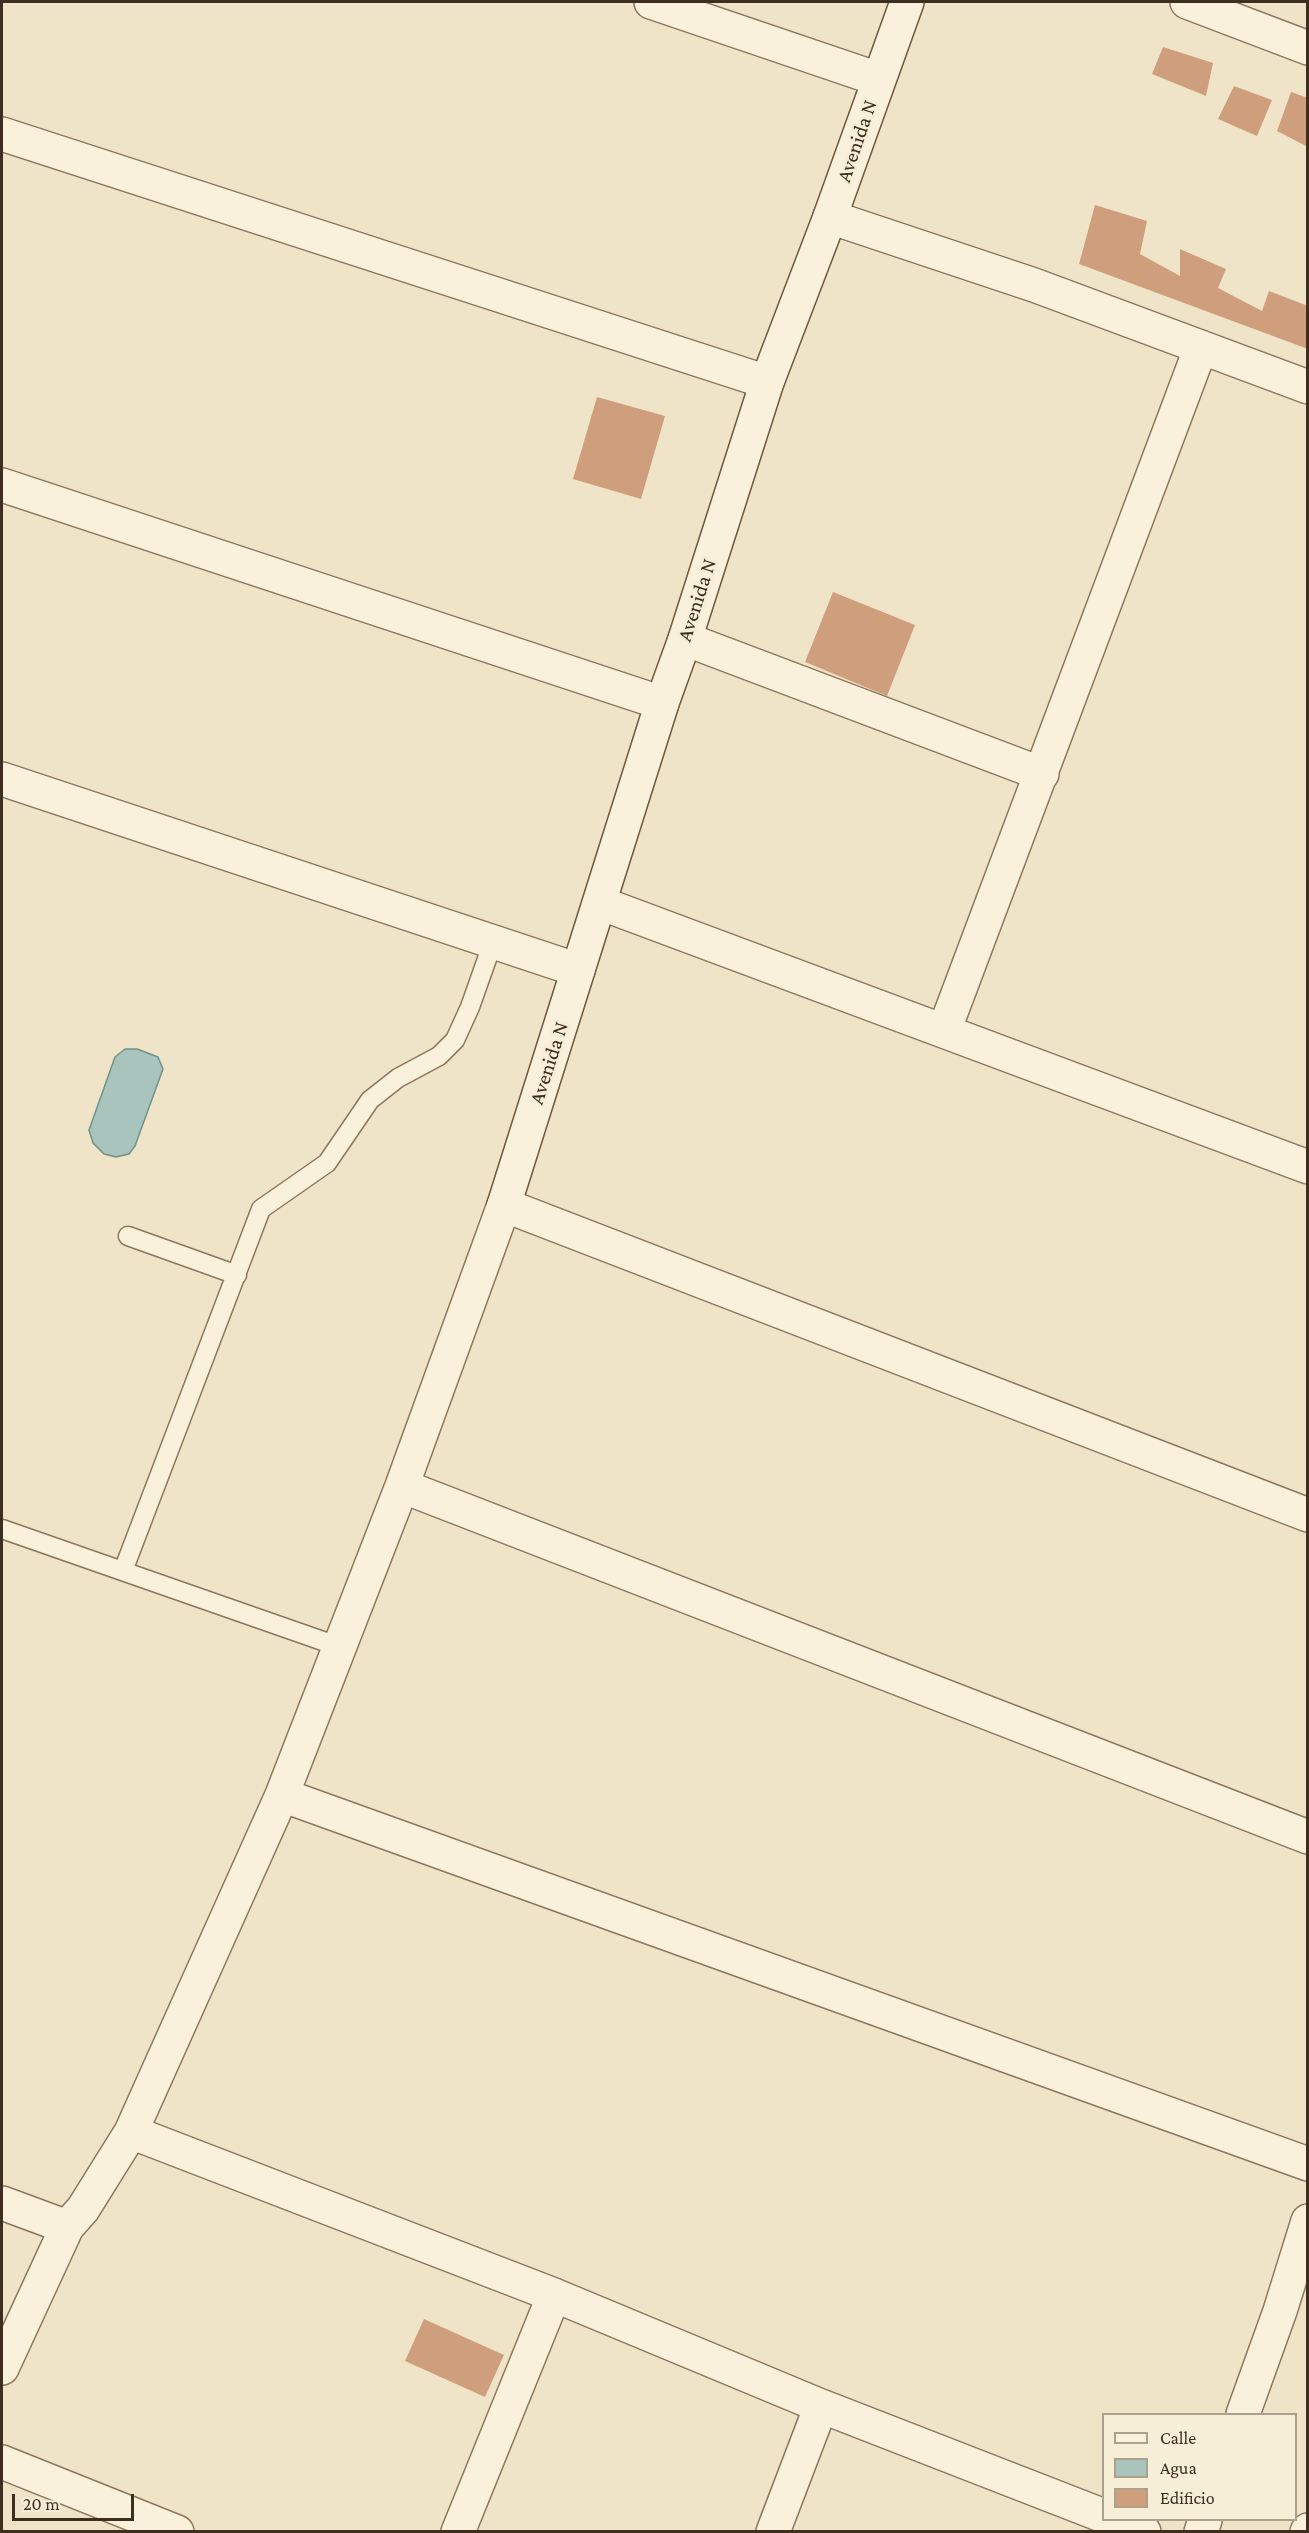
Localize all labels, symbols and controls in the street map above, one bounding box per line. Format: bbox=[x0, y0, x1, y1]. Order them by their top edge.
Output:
street label: Avenida N bbox=[831, 96, 883, 186]
street label: Avenida N bbox=[672, 555, 722, 645]
street label: Avenida N bbox=[524, 1018, 574, 1108]
legend bbox=[1102, 2413, 1297, 2521]
text: Calle bbox=[1160, 2428, 1196, 2448]
text: Agua bbox=[1160, 2458, 1197, 2478]
scale bar bbox=[15, 2482, 136, 2520]
text: Edificio bbox=[1160, 2488, 1215, 2508]
text: 20 m bbox=[23, 2494, 60, 2514]

